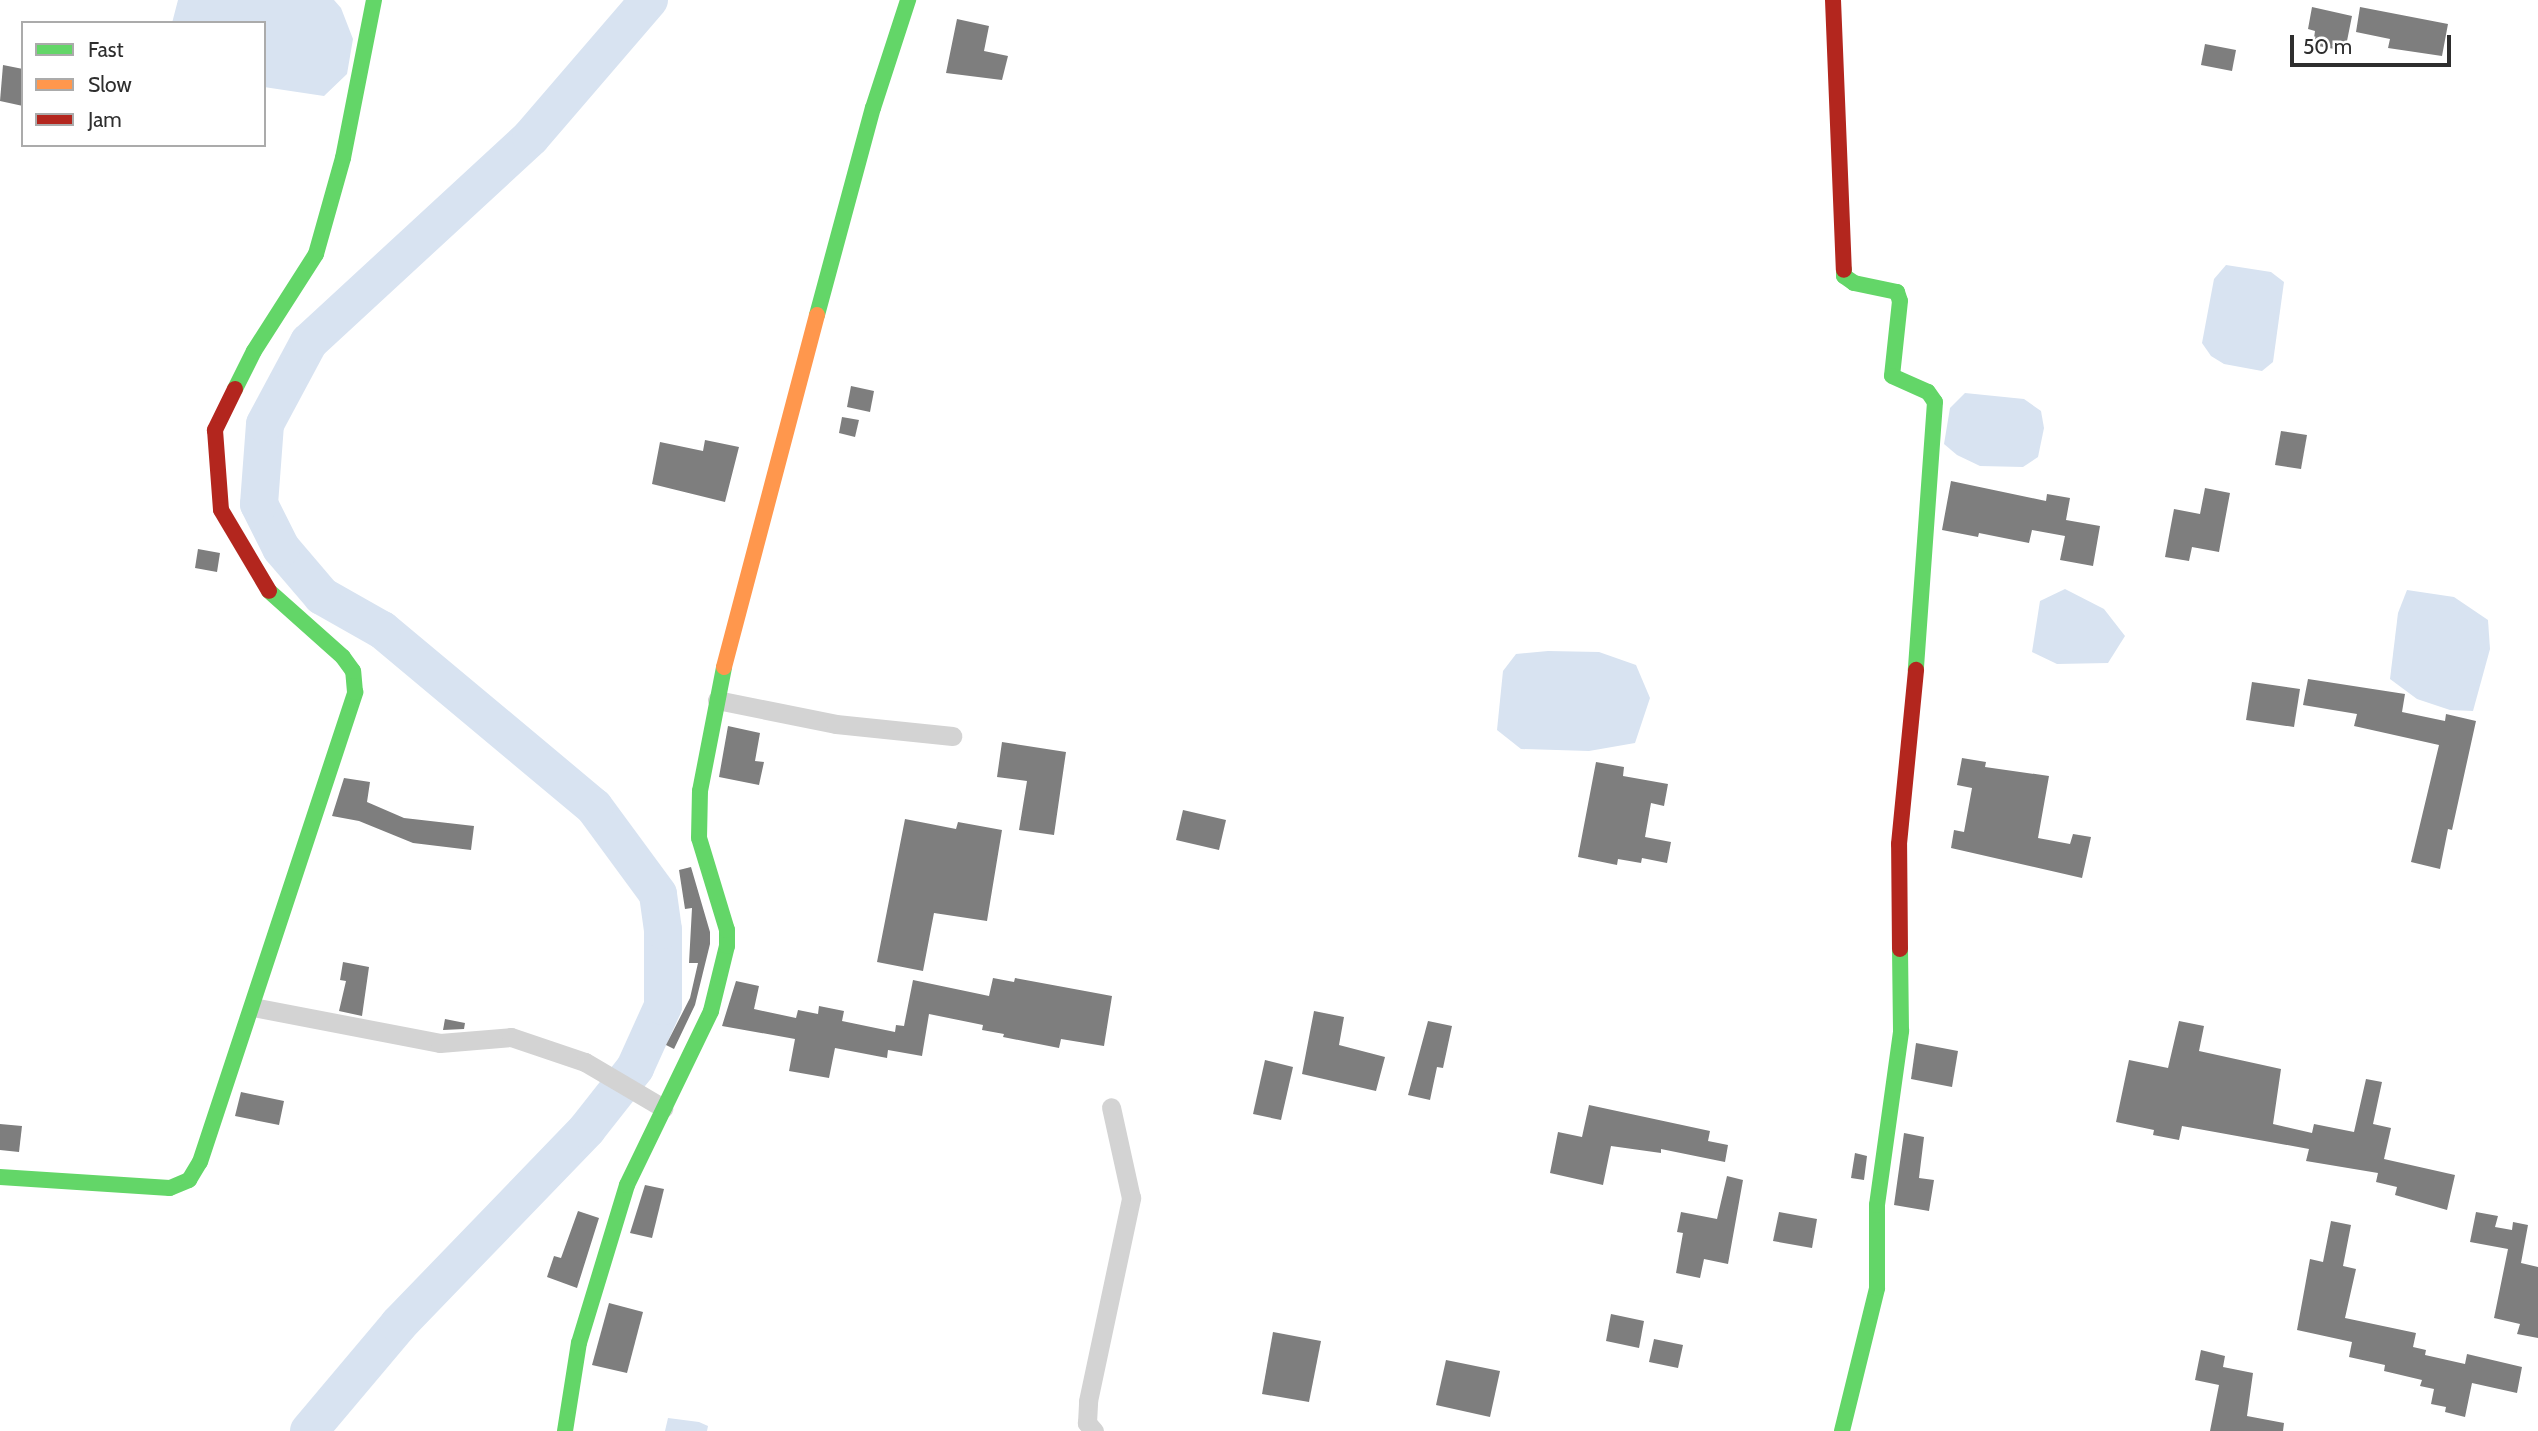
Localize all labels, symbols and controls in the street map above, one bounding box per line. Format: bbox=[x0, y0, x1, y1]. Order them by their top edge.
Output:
legend bbox=[21, 21, 266, 147]
scale bar bbox=[2293, 21, 2454, 65]
text: 50 m bbox=[2303, 34, 2352, 59]
text: Fast bbox=[88, 37, 124, 62]
text: Slow bbox=[88, 72, 132, 97]
text: Jam bbox=[88, 107, 122, 132]

